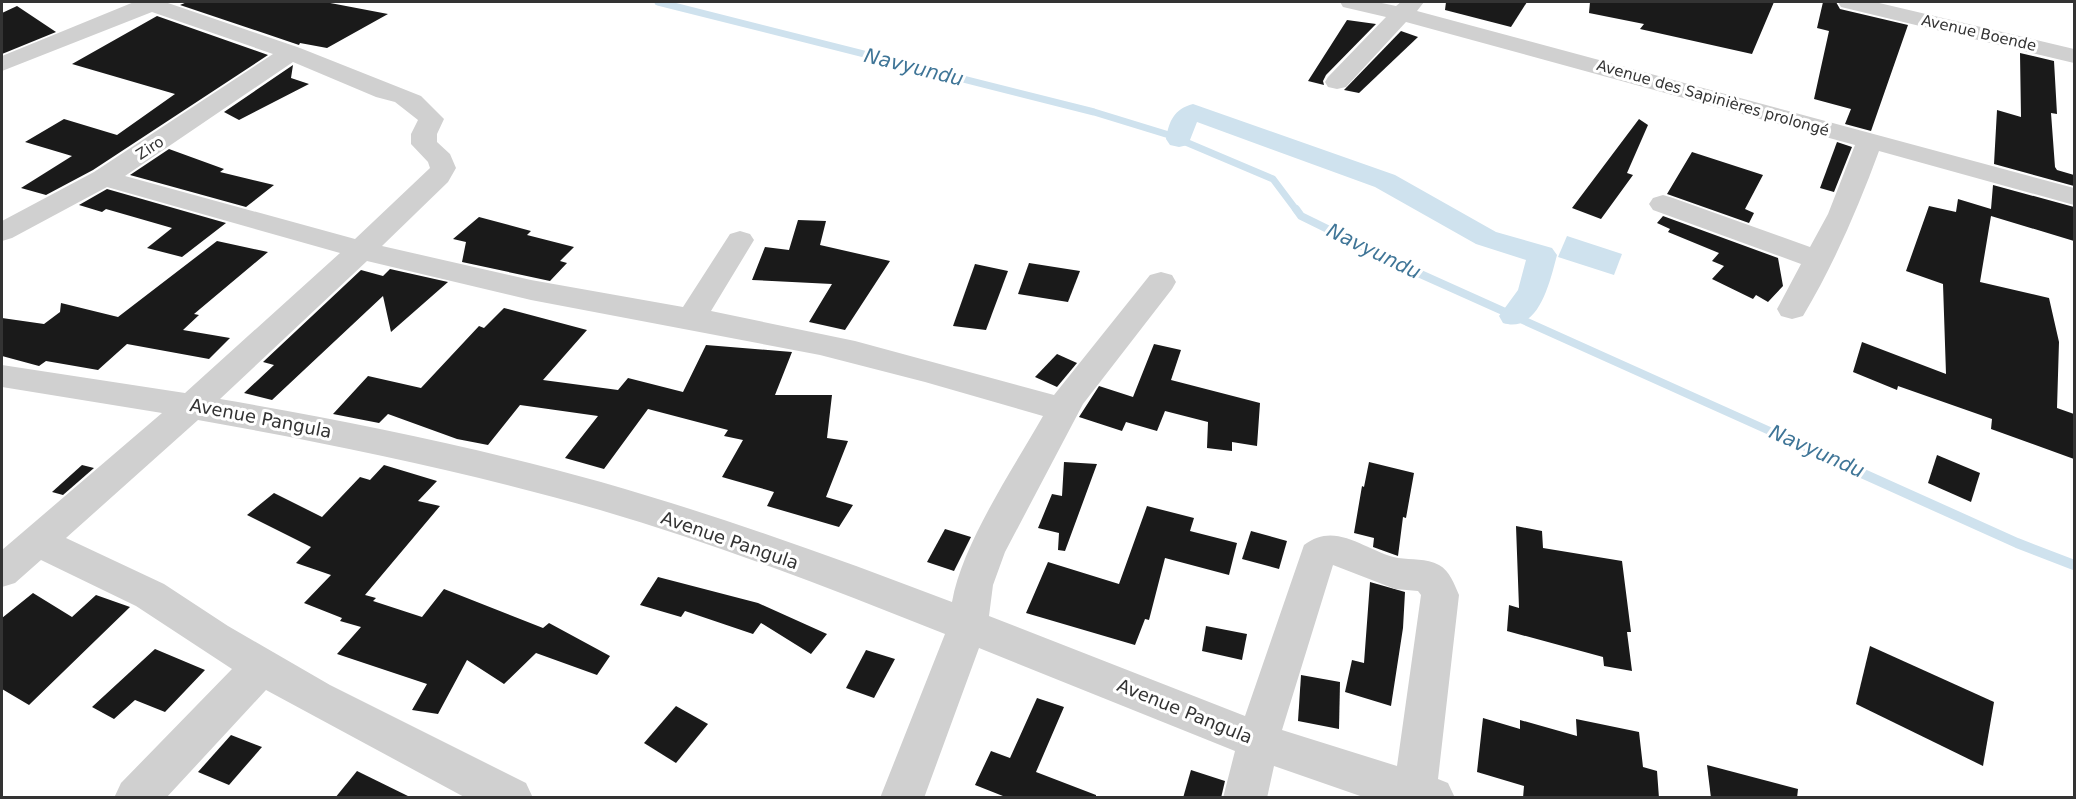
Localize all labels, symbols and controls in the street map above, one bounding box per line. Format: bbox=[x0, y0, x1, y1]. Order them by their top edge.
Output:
street label: Avenue Boende bbox=[1920, 11, 2038, 55]
water label: Navyundu bbox=[862, 43, 966, 91]
street label: Avenue des Sapinières prolongé bbox=[1595, 56, 1831, 140]
street label: Ziro bbox=[133, 132, 167, 164]
water label: Navyundu bbox=[1323, 218, 1425, 284]
street label: Avenue Pangula bbox=[188, 394, 334, 442]
water label: Navyundu bbox=[1766, 419, 1868, 483]
street label: Avenue Pangula bbox=[659, 507, 801, 573]
street label: Avenue Pangula bbox=[1114, 674, 1256, 748]

